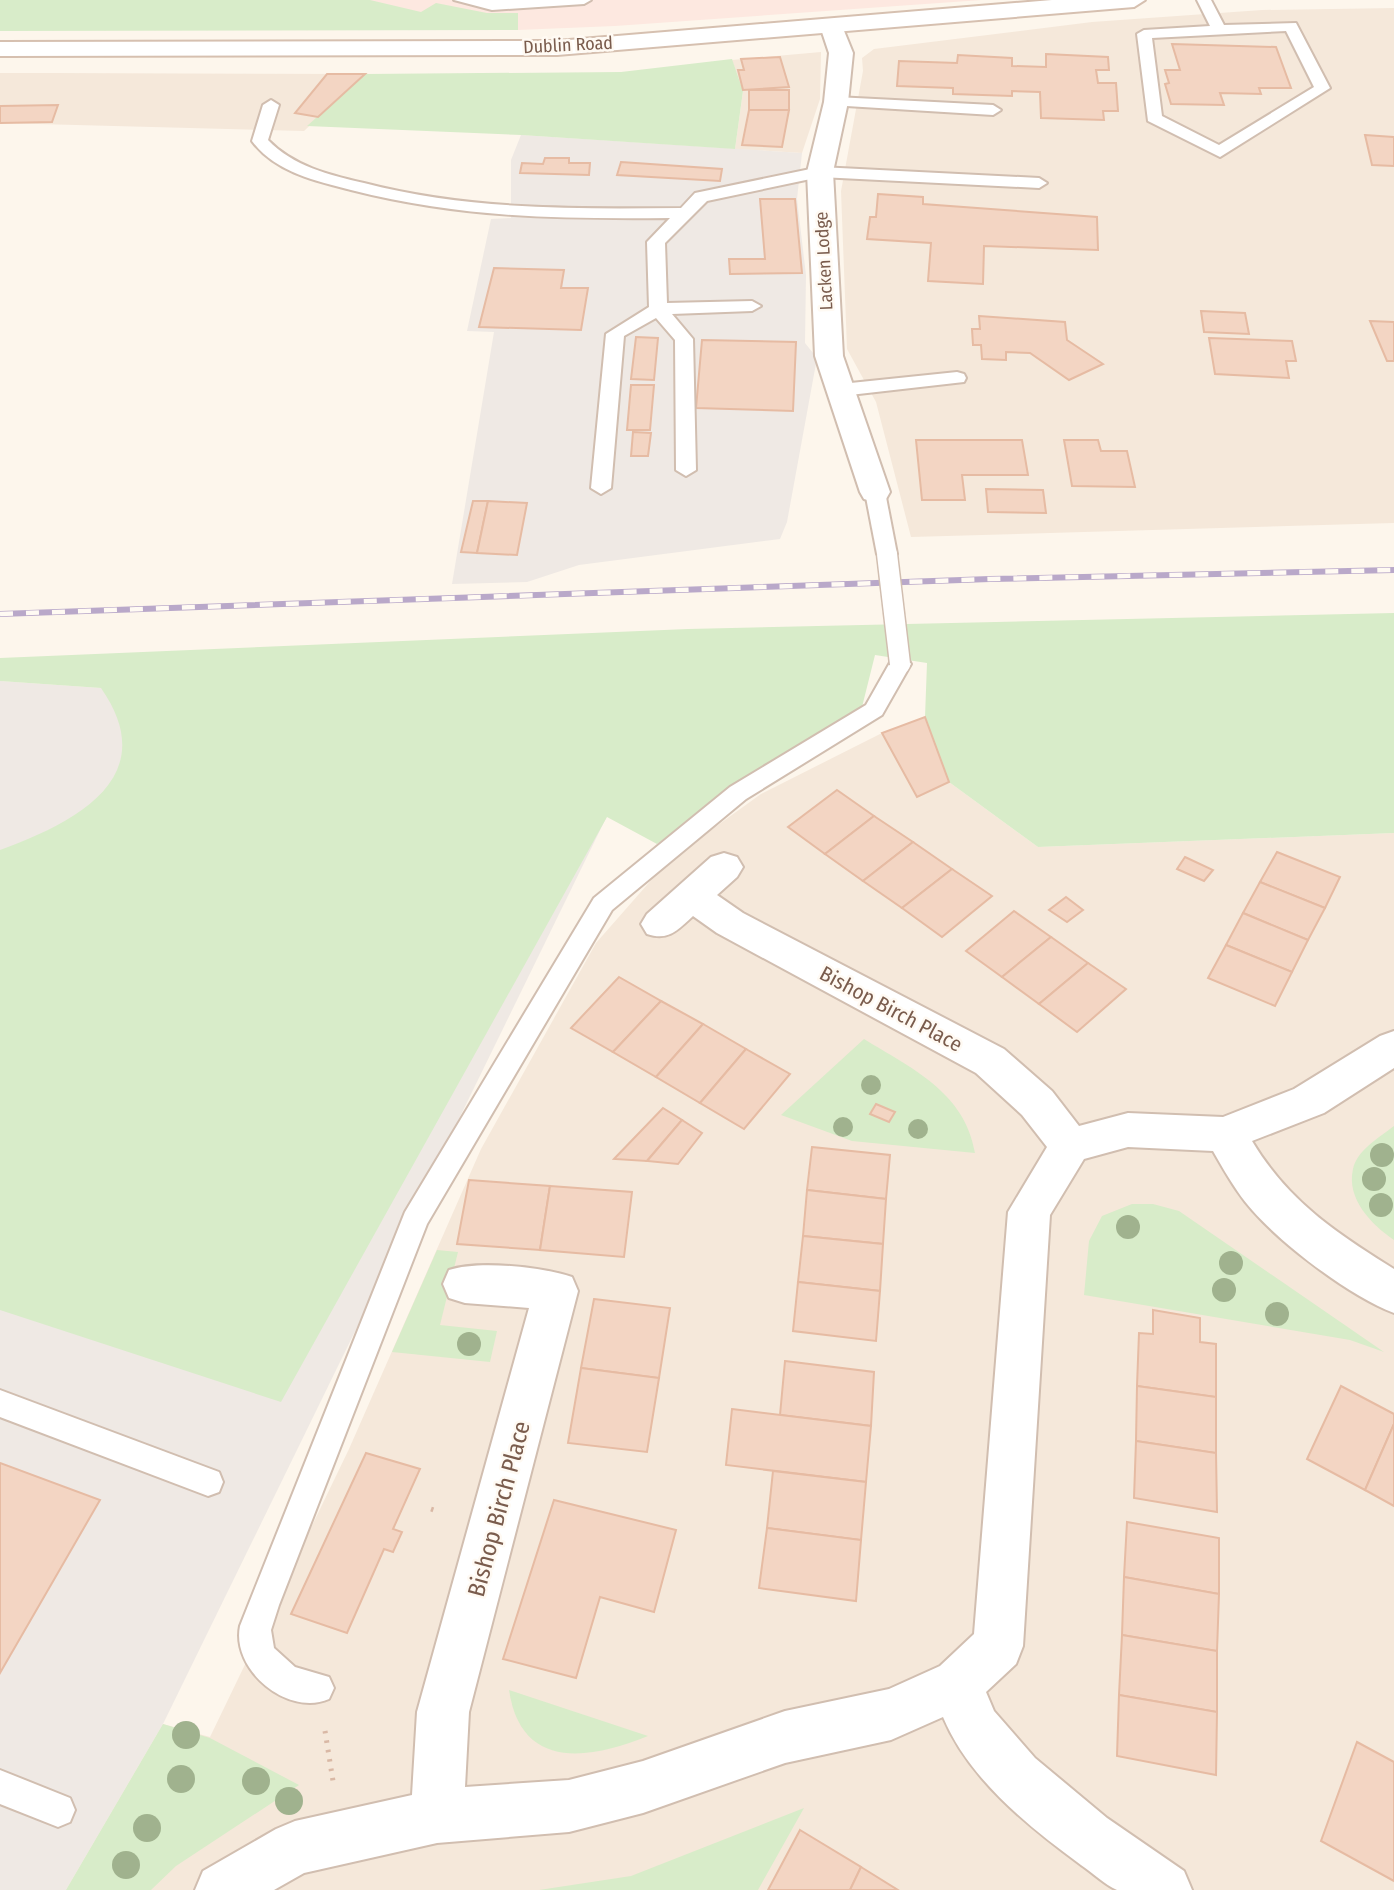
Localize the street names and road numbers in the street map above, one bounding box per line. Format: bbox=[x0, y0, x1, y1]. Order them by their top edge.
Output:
street label: Dublin Road bbox=[523, 32, 613, 58]
street label: Lacken Lodge bbox=[810, 211, 838, 311]
street label: Bishop Birch Place bbox=[815, 960, 967, 1058]
street label: Bishop Birch Place bbox=[462, 1418, 536, 1600]

